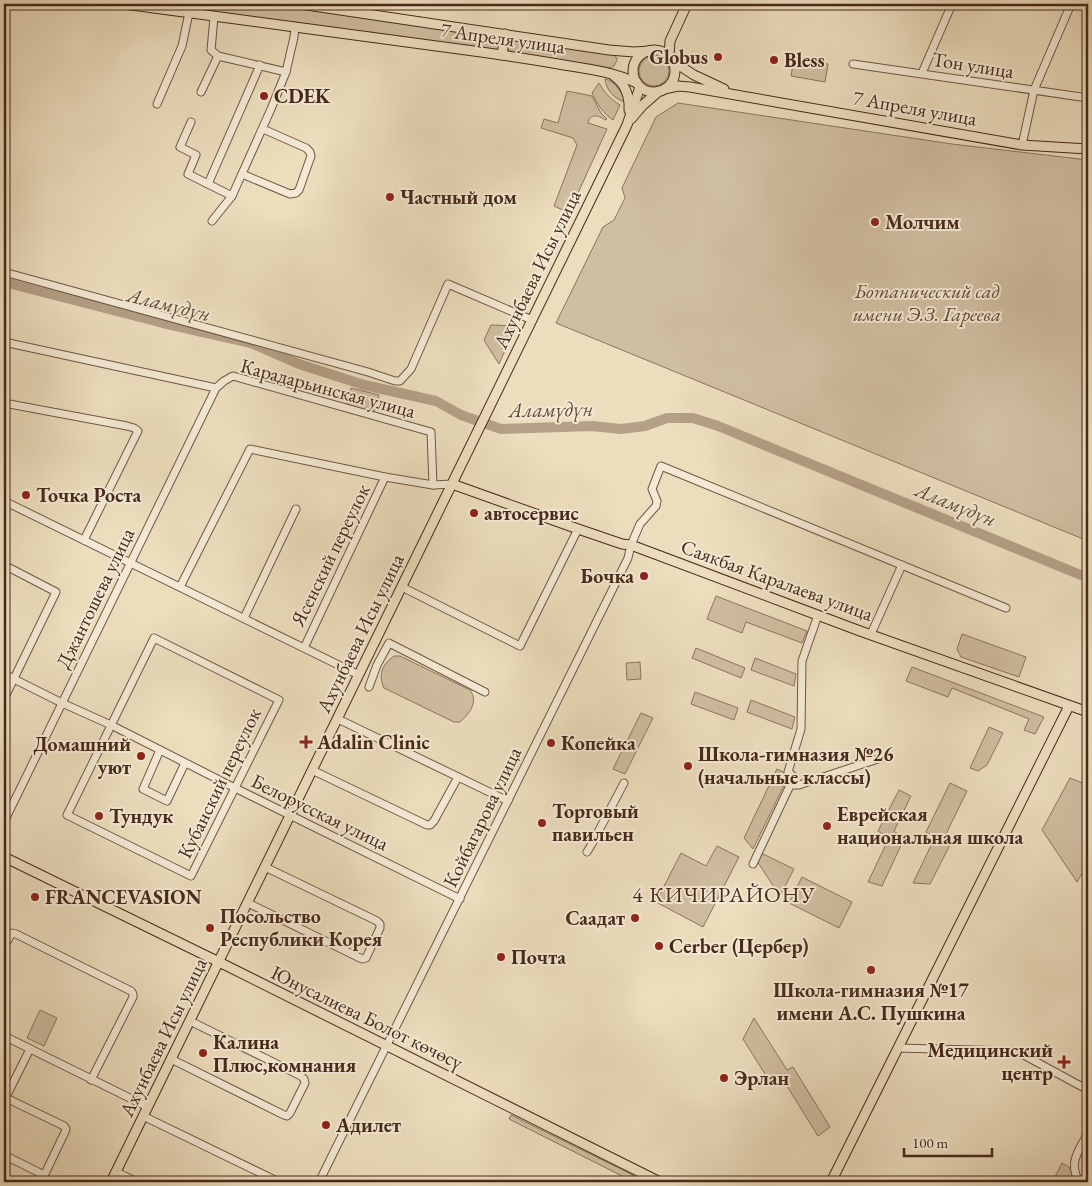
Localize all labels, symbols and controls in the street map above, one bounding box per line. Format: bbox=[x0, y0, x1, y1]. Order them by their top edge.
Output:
street label: 7 Апреля улица bbox=[439, 16, 567, 60]
place label: Globus bbox=[650, 44, 708, 70]
street label: Тон улица bbox=[930, 46, 1016, 84]
place label: Bless bbox=[784, 47, 825, 73]
marker: Globus bbox=[712, 51, 724, 63]
marker: Bless bbox=[768, 54, 780, 66]
place label: CDEK bbox=[274, 83, 331, 109]
street label: 7 Апреля улица bbox=[851, 84, 979, 132]
marker: CDEK bbox=[258, 90, 270, 102]
place label: Частный дом bbox=[400, 184, 518, 210]
street label: Ахунбаева Исы улица bbox=[487, 185, 587, 354]
marker: Частный дом bbox=[384, 191, 396, 203]
place label: Молчим bbox=[885, 209, 960, 235]
marker: Молчим bbox=[869, 216, 881, 228]
park label: Ботанический сад имени Э.З. Гареева bbox=[853, 278, 1001, 327]
water label: Аламүдүн bbox=[123, 280, 214, 327]
street label: Карадарьинская улица bbox=[238, 352, 418, 424]
water label: Аламүдүн bbox=[506, 395, 594, 423]
water label: Аламүдүн bbox=[910, 475, 1000, 532]
street label: Ясенский переулок bbox=[284, 479, 376, 631]
place label: Точка Роста bbox=[36, 482, 141, 508]
marker: Точка Роста bbox=[20, 489, 32, 501]
place label: автосервис bbox=[484, 500, 579, 526]
marker: автосервис bbox=[468, 507, 480, 519]
street label: Джантошева улица bbox=[50, 523, 140, 673]
street label: Саякбая Каралаева улица bbox=[677, 533, 877, 627]
street label: Ахунбаева Исы улица bbox=[310, 549, 410, 718]
place label: Бочка bbox=[581, 563, 634, 589]
marker: Бочка bbox=[638, 570, 650, 582]
street label: Кубанский переулок bbox=[171, 703, 267, 863]
place label: Adalin Clinic bbox=[316, 729, 430, 755]
place label: Копейка bbox=[561, 730, 636, 756]
place label: Домашний уют bbox=[33, 731, 131, 780]
marker: Adalin Clinic bbox=[299, 735, 313, 749]
marker: Копейка bbox=[545, 737, 557, 749]
place label: Школа-гимназия №26 (начальные классы) bbox=[698, 741, 894, 790]
street label: Койбагарова улица bbox=[437, 743, 527, 891]
marker: Домашний уют bbox=[135, 750, 147, 762]
marker: Школа-гимназия №26 (начальные классы) bbox=[682, 760, 694, 772]
street label: Белорусская улица bbox=[247, 768, 393, 856]
place label: Торговый павильен bbox=[552, 798, 639, 847]
place label: Еврейская национальная школа bbox=[837, 801, 1024, 850]
place label: Тундук bbox=[109, 803, 173, 829]
marker: Тундук bbox=[93, 810, 105, 822]
marker: Торговый павильен bbox=[536, 817, 548, 829]
marker: Еврейская национальная школа bbox=[821, 820, 833, 832]
district label: 4 КИЧИРАЙОНУ bbox=[632, 880, 816, 909]
place label: FRANCEVASION bbox=[45, 884, 202, 910]
marker: FRANCEVASION bbox=[29, 891, 41, 903]
place label: Посольство Республики Корея bbox=[220, 903, 383, 952]
place label: Саадат bbox=[565, 905, 625, 931]
marker: Саадат bbox=[629, 912, 641, 924]
marker: Посольство Республики Корея bbox=[204, 922, 216, 934]
place label: Cerber (Цербер) bbox=[669, 933, 809, 959]
marker: Cerber (Цербер) bbox=[653, 940, 665, 952]
place label: Почта bbox=[511, 944, 566, 970]
marker: Почта bbox=[495, 951, 507, 963]
street label: Ахунбаева Исы улица bbox=[113, 953, 213, 1122]
street label: Юнусалиева Болот көчөсү bbox=[267, 959, 469, 1075]
marker: Школа-гимназия №17 имени А.С. Пушкина bbox=[865, 964, 877, 976]
place label: Школа-гимназия №17 имени А.С. Пушкина bbox=[773, 977, 969, 1026]
place label: Калина Плюс,комнания bbox=[213, 1029, 356, 1078]
place label: Медицинский центр bbox=[927, 1037, 1053, 1086]
marker: Калина Плюс,комнания bbox=[197, 1047, 209, 1059]
marker: Медицинский центр bbox=[1057, 1055, 1071, 1069]
place label: Эрлан bbox=[734, 1065, 789, 1091]
marker: Эрлан bbox=[718, 1072, 730, 1084]
place label: Адилет bbox=[335, 1112, 401, 1138]
marker: Адилет bbox=[320, 1119, 332, 1131]
scale bar bbox=[904, 1126, 992, 1158]
text: 100 m bbox=[912, 1133, 949, 1152]

